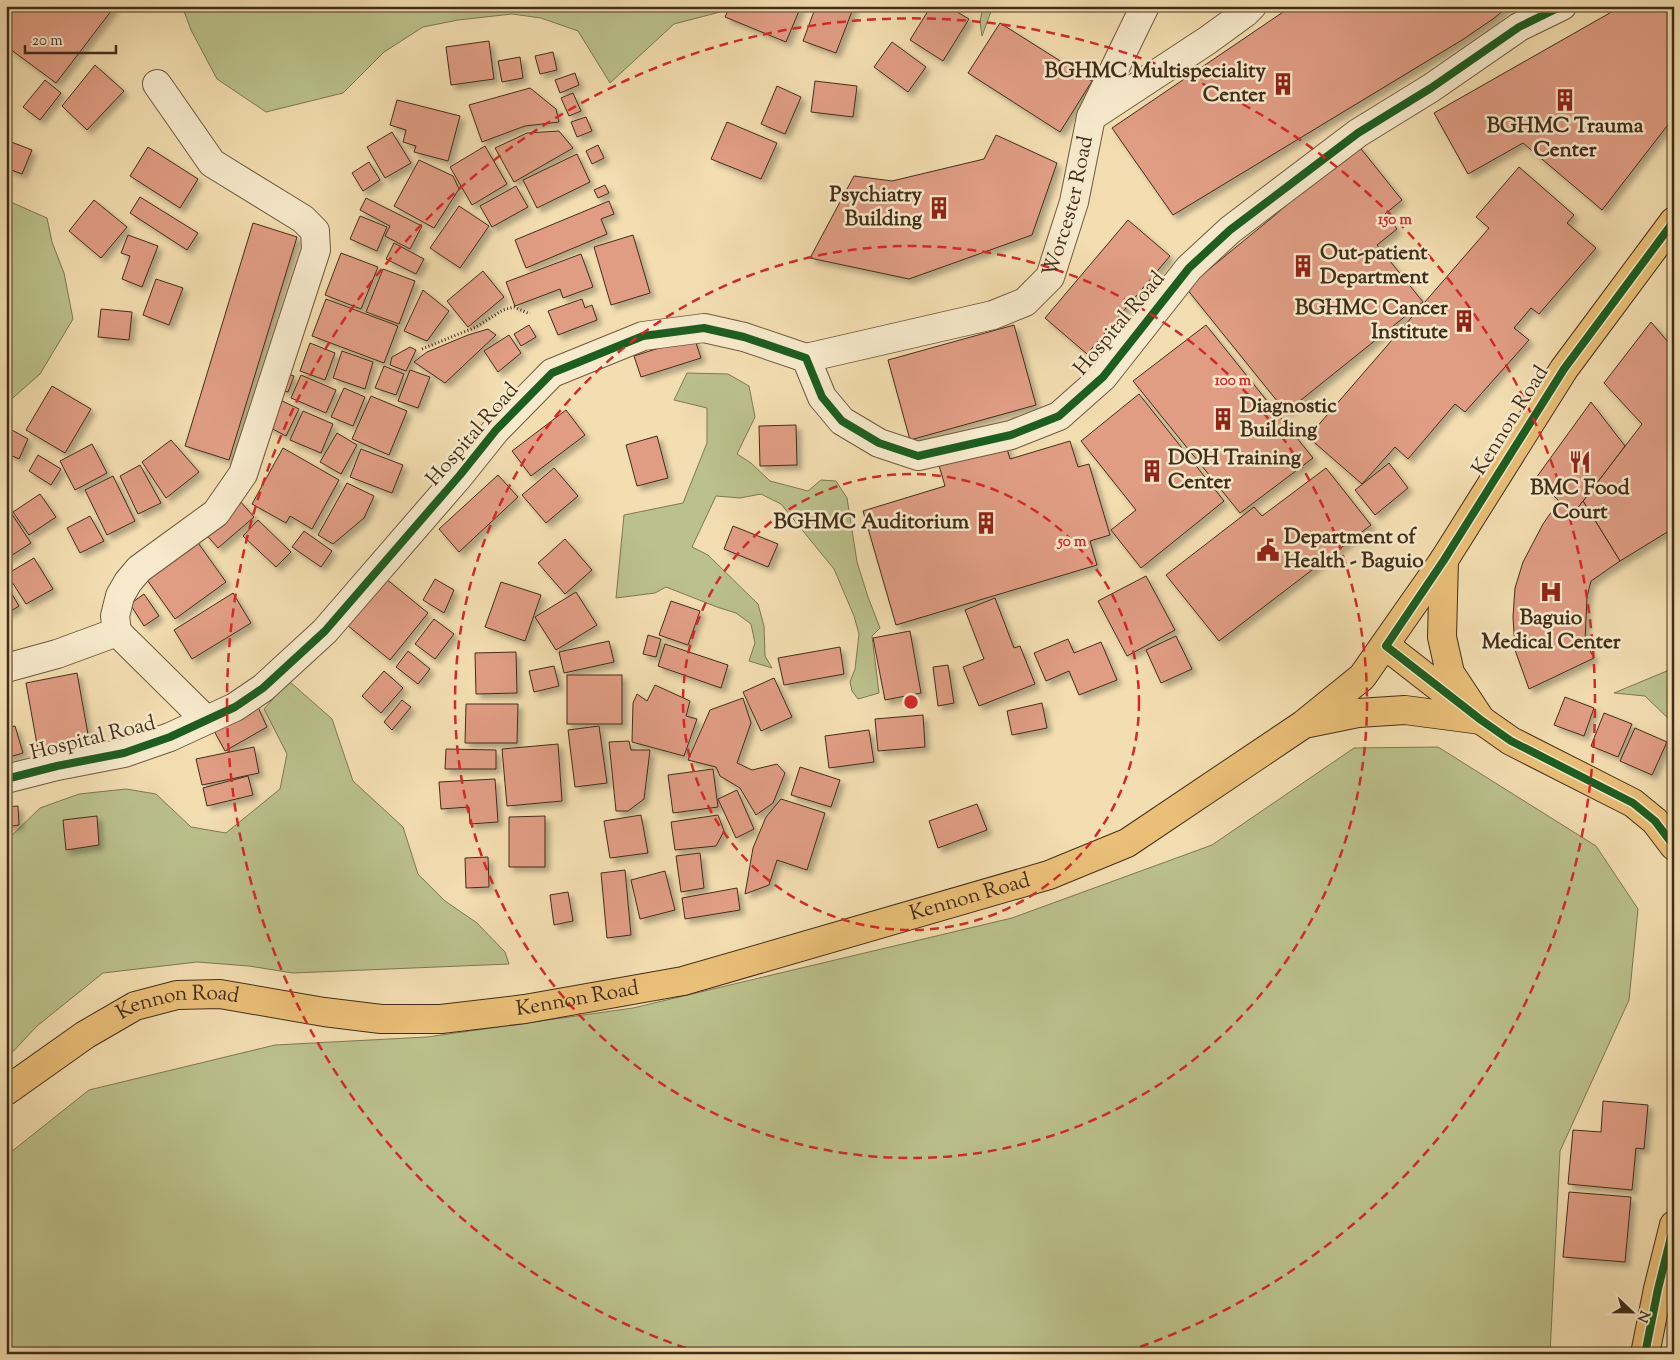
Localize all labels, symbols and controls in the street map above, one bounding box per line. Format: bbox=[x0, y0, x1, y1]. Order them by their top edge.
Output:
scale bar bbox=[25, 22, 116, 54]
text: 20 m bbox=[32, 31, 63, 52]
place label: BGHMC Multispeciality Center bbox=[1045, 57, 1267, 111]
building icon: BGHMC Multispeciality Center bbox=[1270, 71, 1296, 97]
building icon: BGHMC Trauma Center bbox=[1552, 87, 1578, 113]
place label: BGHMC Trauma Center bbox=[1487, 112, 1644, 166]
street label: Worcester Road bbox=[1036, 133, 1102, 281]
place label: Psychiatry Building bbox=[829, 181, 923, 235]
building icon: Psychiatry Building bbox=[926, 195, 952, 221]
text: 150 m bbox=[1378, 210, 1412, 231]
place label: Out-patient Department bbox=[1320, 239, 1429, 293]
building icon: Out-patient Department bbox=[1290, 253, 1316, 279]
street label: Hospital Road bbox=[1067, 265, 1173, 383]
place label: BGHMC Cancer Institute bbox=[1295, 294, 1448, 348]
building icon: BGHMC Cancer Institute bbox=[1451, 308, 1477, 334]
street label: Kennon Road bbox=[1465, 360, 1557, 482]
text: 100 m bbox=[1215, 371, 1252, 392]
street label: Hospital Road bbox=[420, 377, 526, 493]
place label: Diagnostic Building bbox=[1240, 392, 1337, 446]
building icon: Diagnostic Building bbox=[1210, 406, 1236, 432]
place label: DOH Training Center bbox=[1168, 444, 1302, 498]
restaurant icon: BMC Food Court bbox=[1567, 449, 1593, 475]
building icon: DOH Training Center bbox=[1139, 458, 1165, 484]
place label: BMC Food Court bbox=[1530, 474, 1630, 528]
place label: BGHMC Auditorium bbox=[774, 508, 970, 538]
building icon: BGHMC Auditorium bbox=[973, 510, 999, 536]
place label: Department of Health - Baguio bbox=[1284, 523, 1424, 577]
text: 50 m bbox=[1057, 532, 1087, 553]
public building icon: Department of Health - Baguio bbox=[1255, 537, 1281, 563]
hospital icon: Baguio Medical Center bbox=[1538, 579, 1564, 605]
place label: Baguio Medical Center bbox=[1481, 604, 1621, 658]
centre of rings bbox=[902, 693, 920, 711]
street label: Hospital Road bbox=[27, 709, 159, 769]
street label: Kennon Road bbox=[906, 866, 1034, 930]
street label: Kennon Road bbox=[514, 974, 642, 1025]
street label: Kennon Road bbox=[111, 979, 242, 1028]
north arrow bbox=[1608, 1288, 1658, 1338]
text: N bbox=[1631, 1307, 1654, 1325]

